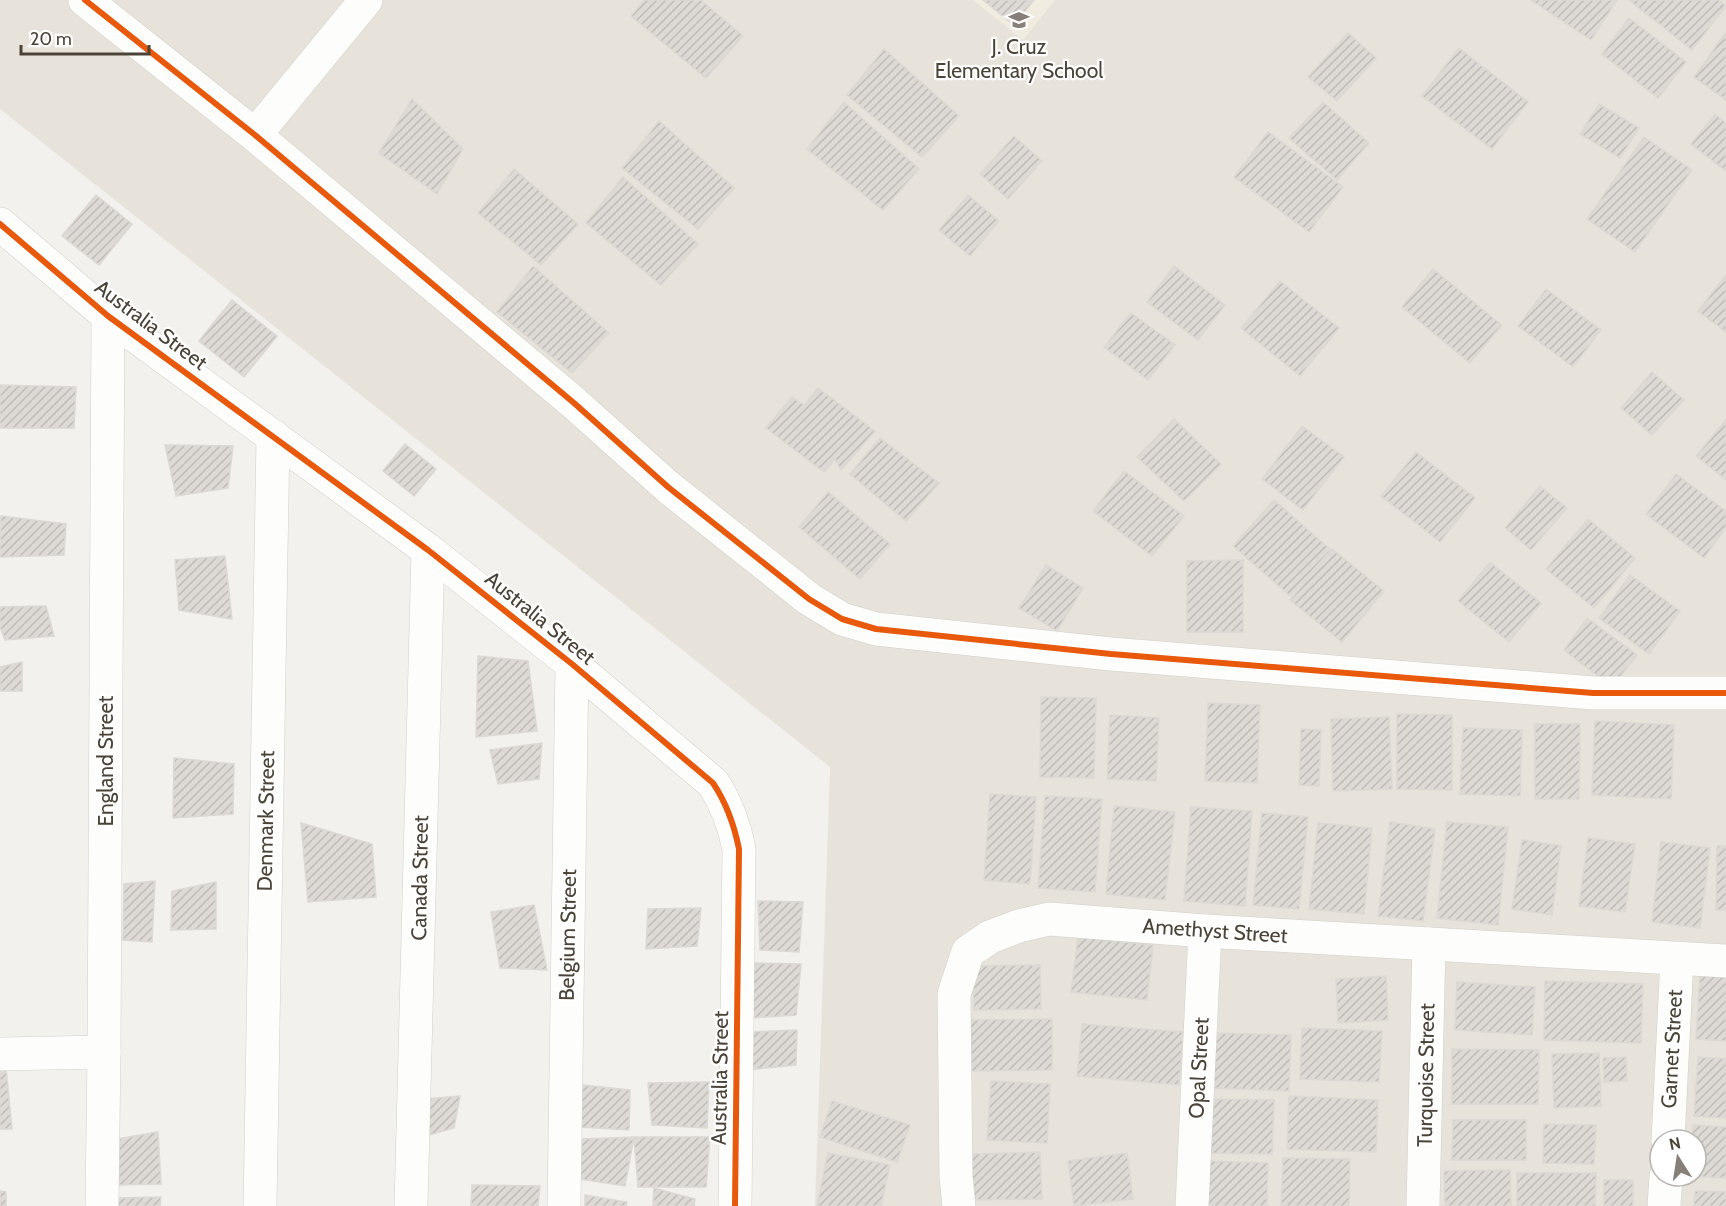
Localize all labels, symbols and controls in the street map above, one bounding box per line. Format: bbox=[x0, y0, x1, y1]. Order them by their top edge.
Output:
school or university icon: J. Cruz Elementary School bbox=[1007, 8, 1031, 32]
scale bar bbox=[21, 18, 148, 56]
text: 20 m bbox=[30, 28, 72, 50]
place label: J. Cruz Elementary School bbox=[935, 34, 1103, 83]
street label: Australia Street bbox=[90, 274, 212, 375]
street label: Australia Street bbox=[480, 566, 600, 670]
street label: England Street bbox=[93, 696, 118, 826]
street label: Denmark Street bbox=[252, 750, 279, 892]
street label: Canada Street bbox=[406, 815, 433, 941]
street label: Belgium Street bbox=[554, 869, 581, 1001]
street label: Amethyst Street bbox=[1142, 913, 1288, 948]
street label: Garnet Street bbox=[1656, 989, 1687, 1109]
street label: Turquoise Street bbox=[1412, 1003, 1439, 1147]
street label: Australia Street bbox=[706, 1011, 733, 1145]
street label: Opal Street bbox=[1183, 1017, 1214, 1119]
north arrow bbox=[1648, 1128, 1708, 1188]
text: N bbox=[1667, 1133, 1682, 1154]

